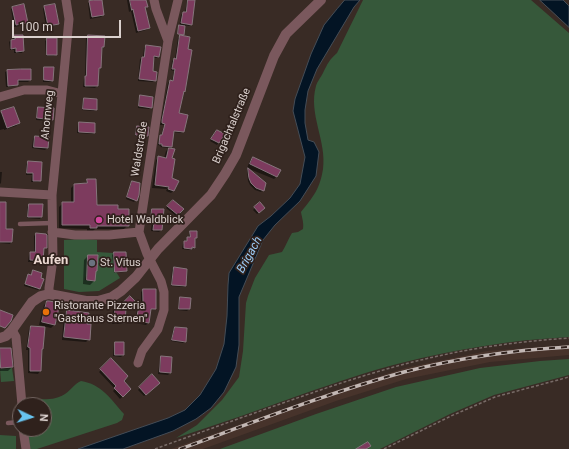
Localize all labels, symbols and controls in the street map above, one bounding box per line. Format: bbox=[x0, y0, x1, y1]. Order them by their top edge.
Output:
scale bar bbox=[14, 12, 123, 38]
text: 100 m bbox=[19, 20, 53, 34]
street label: Brigachtalstraße bbox=[210, 86, 254, 166]
street label: Ahornweg bbox=[39, 90, 57, 140]
street label: Waldstraße bbox=[129, 121, 151, 177]
place label: Hotel Waldblick bbox=[107, 213, 183, 227]
marker: Hotel Waldblick bbox=[94, 215, 104, 225]
water label: Brigach bbox=[234, 234, 266, 276]
district label: Aufen bbox=[34, 253, 68, 269]
place label: St. Vitus bbox=[100, 256, 141, 270]
marker: St. Vitus bbox=[87, 258, 97, 268]
place label: Ristorante Pizzeria "Gasthaus Sternen" bbox=[54, 299, 147, 325]
marker: Ristorante Pizzeria "Gasthaus Sternen" bbox=[41, 307, 51, 317]
north arrow bbox=[12, 397, 52, 437]
text: N bbox=[37, 413, 50, 422]

